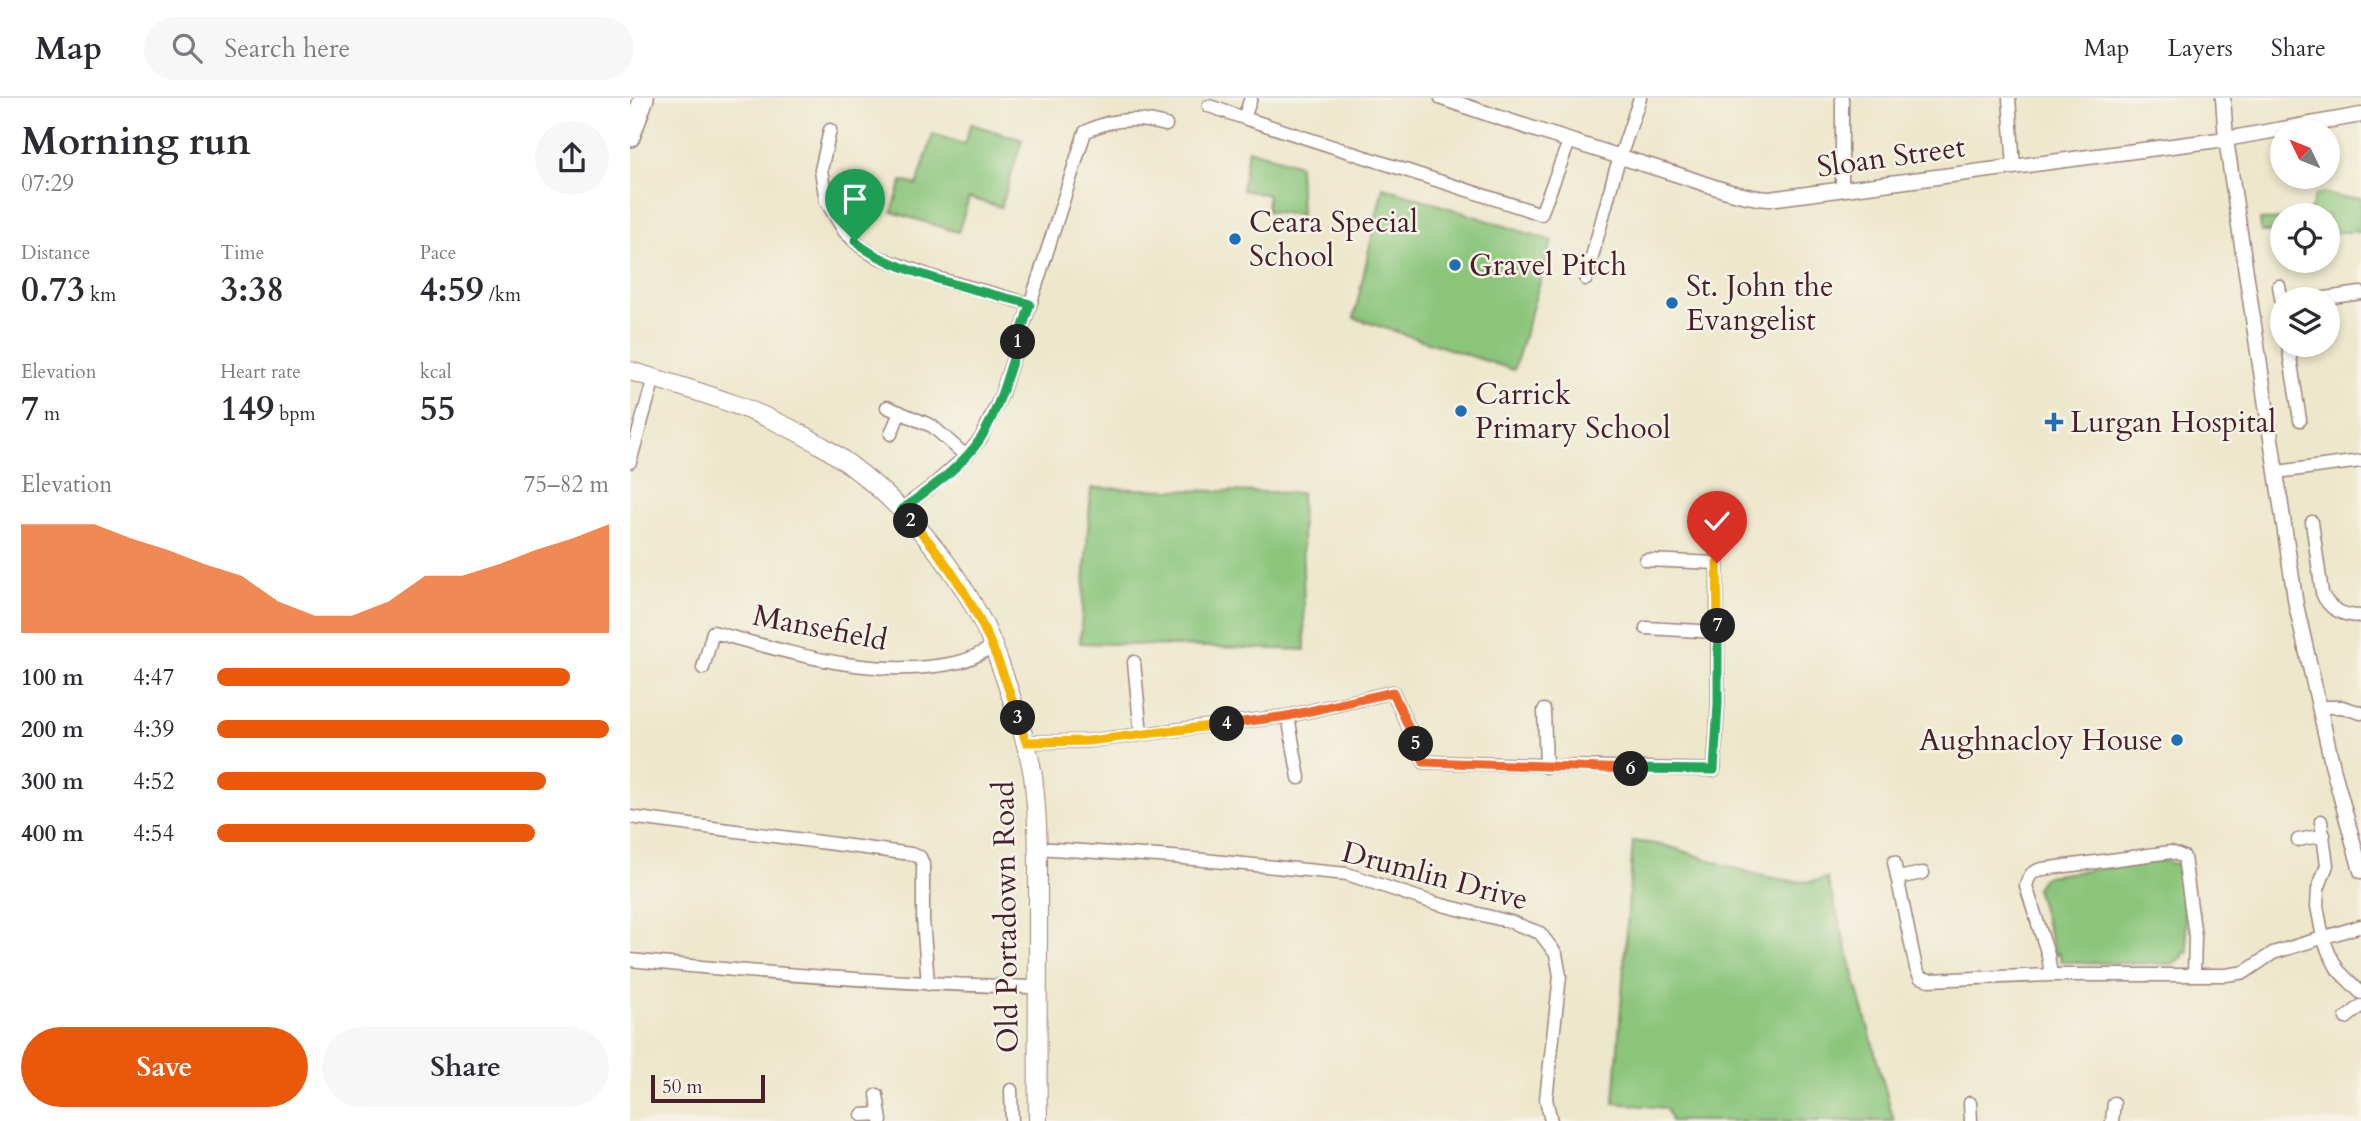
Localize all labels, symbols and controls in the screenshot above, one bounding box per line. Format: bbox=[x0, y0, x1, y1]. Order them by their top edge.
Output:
search box bbox=[144, 17, 634, 80]
text: Map bbox=[35, 26, 102, 71]
icon: search bbox=[168, 29, 206, 67]
text: Search here bbox=[224, 31, 350, 66]
text: Map bbox=[2084, 32, 2130, 65]
text: Layers bbox=[2168, 32, 2233, 65]
text: Share bbox=[2271, 32, 2326, 65]
text: Morning run bbox=[21, 116, 251, 168]
north arrow bbox=[2270, 119, 2340, 189]
map controls bbox=[2270, 119, 2340, 357]
button: share bbox=[535, 121, 609, 195]
street label: Sloan Street bbox=[1814, 126, 1968, 188]
text: 07:29 bbox=[21, 168, 74, 199]
pin bbox=[825, 169, 885, 241]
icon: arrive bbox=[836, 180, 874, 218]
place label: Ceara Special School bbox=[1249, 202, 1418, 277]
button: locate bbox=[2270, 203, 2340, 273]
marker: Ceara Special School bbox=[1227, 231, 1243, 247]
text: Distance bbox=[21, 240, 90, 266]
text: Time bbox=[220, 240, 264, 266]
text: Pace bbox=[420, 240, 456, 266]
place label: Gravel Pitch bbox=[1469, 245, 1627, 286]
marker: Gravel Pitch bbox=[1447, 257, 1463, 273]
text: 0.73 bbox=[21, 266, 85, 314]
text: 3:38 bbox=[220, 266, 284, 314]
text: 4:59 bbox=[420, 266, 484, 314]
place label: St. John the Evangelist bbox=[1686, 266, 1834, 341]
text: km bbox=[85, 282, 116, 308]
text: /km bbox=[484, 282, 521, 308]
button: layers bbox=[2270, 287, 2340, 357]
marker: St. John the Evangelist bbox=[1664, 295, 1680, 311]
pin: 1 bbox=[1000, 324, 1036, 360]
text: 1 bbox=[1013, 328, 1022, 354]
text: Elevation bbox=[21, 359, 96, 385]
text: Heart rate bbox=[220, 359, 301, 385]
text: kcal bbox=[420, 359, 452, 385]
place label: Carrick Primary School bbox=[1475, 374, 1671, 449]
text: 7 bbox=[21, 385, 39, 433]
text: 149 bbox=[220, 385, 274, 433]
text: 55 bbox=[420, 385, 456, 433]
text: m bbox=[39, 401, 60, 427]
text: bpm bbox=[274, 401, 316, 427]
place label: Lurgan Hospital bbox=[2070, 402, 2277, 443]
marker: Carrick Primary School bbox=[1453, 403, 1469, 419]
marker: Lurgan Hospital bbox=[2044, 412, 2064, 432]
text: Elevation bbox=[21, 469, 112, 500]
text: 75–82 m bbox=[524, 469, 609, 500]
pin bbox=[1687, 491, 1747, 563]
icon: check bbox=[1698, 502, 1736, 540]
pin: 2 bbox=[894, 504, 928, 538]
text: 2 bbox=[906, 507, 915, 533]
street label: Mansefield bbox=[749, 595, 891, 661]
pin: 7 bbox=[1700, 608, 1736, 644]
text: 7 bbox=[1713, 612, 1722, 638]
text: 100 m bbox=[21, 662, 84, 693]
text: 4:47 bbox=[133, 662, 174, 693]
pin: 3 bbox=[1000, 700, 1036, 736]
text: 3 bbox=[1013, 704, 1022, 730]
pin: 4 bbox=[1210, 706, 1244, 742]
text: 4 bbox=[1222, 710, 1231, 736]
text: 200 m bbox=[21, 714, 84, 745]
text: 4:39 bbox=[133, 714, 174, 745]
place label: Aughnacloy House bbox=[1919, 720, 2163, 761]
pin: 5 bbox=[1398, 726, 1434, 762]
text: 5 bbox=[1411, 730, 1420, 756]
marker: Aughnacloy House bbox=[2169, 732, 2185, 748]
pin: 6 bbox=[1614, 752, 1648, 786]
text: 6 bbox=[1626, 755, 1635, 781]
text: 300 m bbox=[21, 766, 84, 797]
text: 4:52 bbox=[133, 766, 174, 797]
street label: Old Portadown Road bbox=[983, 781, 1029, 1053]
text: 400 m bbox=[21, 818, 84, 849]
text: 4:54 bbox=[133, 818, 174, 849]
street label: Drumlin Drive bbox=[1338, 831, 1532, 921]
button: Save bbox=[21, 1027, 308, 1107]
button: Share bbox=[322, 1027, 609, 1107]
scale bar bbox=[651, 1072, 765, 1104]
text: 50 m bbox=[662, 1074, 703, 1100]

